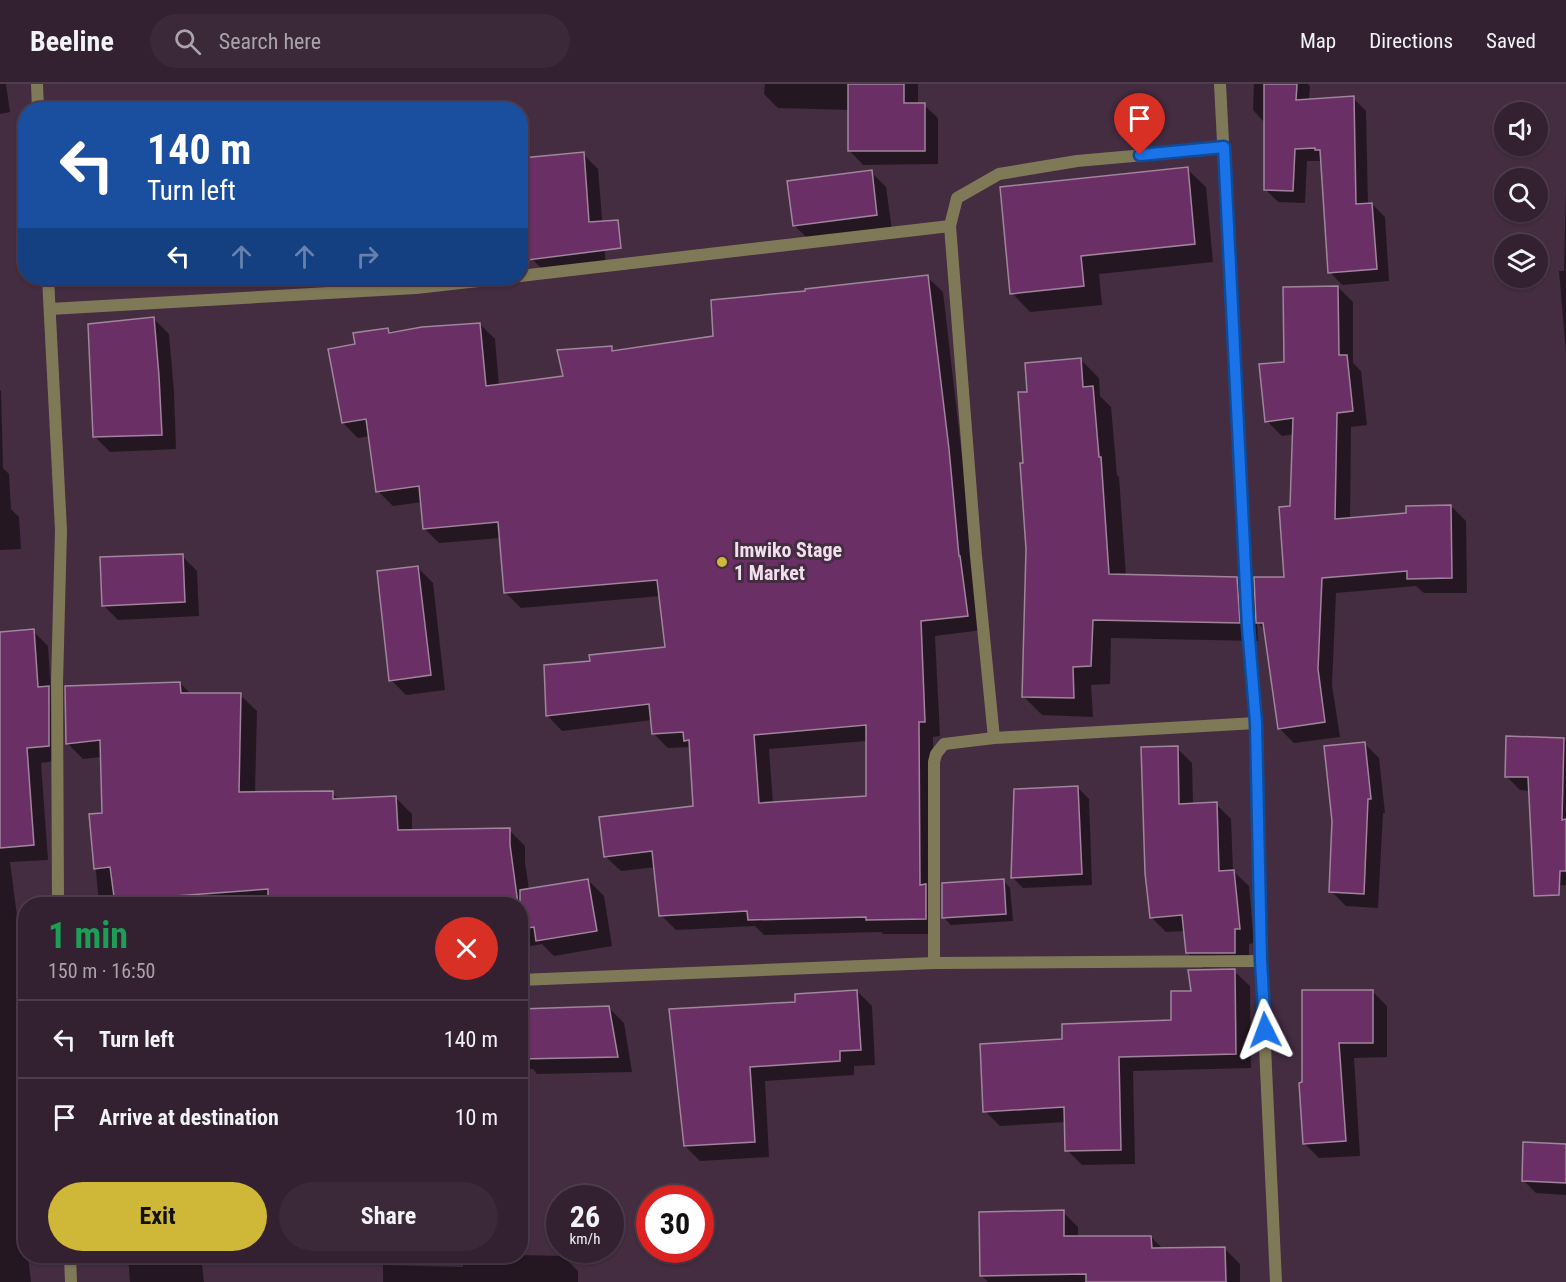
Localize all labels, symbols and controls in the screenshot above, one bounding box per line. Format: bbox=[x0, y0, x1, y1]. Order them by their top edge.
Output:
search box bbox=[150, 14, 570, 68]
text: Beeline bbox=[30, 25, 114, 58]
icon: search bbox=[171, 25, 204, 58]
text: Search here bbox=[219, 29, 321, 54]
text: Map bbox=[1300, 29, 1336, 53]
text: Directions bbox=[1369, 29, 1453, 53]
text: Saved bbox=[1486, 29, 1536, 53]
pin bbox=[1114, 93, 1165, 155]
icon: arrive bbox=[1123, 102, 1156, 135]
map controls bbox=[1494, 102, 1548, 288]
button: sound bbox=[1494, 102, 1548, 156]
text: 140 m bbox=[147, 125, 252, 174]
icon: left bbox=[48, 126, 126, 204]
button: search bbox=[1494, 168, 1548, 222]
text: Turn left bbox=[147, 175, 236, 207]
button: layers bbox=[1494, 234, 1548, 288]
icon: left bbox=[162, 240, 195, 273]
icon: ahead bbox=[225, 240, 258, 273]
icon: ahead bbox=[288, 240, 321, 273]
icon: right bbox=[351, 240, 384, 273]
place label: Imwiko Stage 1 Market bbox=[734, 538, 842, 585]
marker: Imwiko Stage 1 Market bbox=[715, 555, 729, 569]
text: 1 min bbox=[48, 915, 128, 957]
button: close bbox=[435, 917, 498, 980]
text: 150 m · 16:50 bbox=[48, 959, 155, 983]
position arrow bbox=[1233, 998, 1297, 1062]
icon: left bbox=[48, 1023, 81, 1056]
text: Turn left bbox=[99, 1027, 174, 1052]
text: 140 m bbox=[444, 1027, 498, 1052]
icon: arrive bbox=[48, 1101, 81, 1134]
text: Arrive at destination bbox=[99, 1105, 279, 1130]
text: 10 m bbox=[455, 1105, 498, 1130]
button: Exit bbox=[48, 1182, 267, 1251]
button: Share bbox=[279, 1182, 498, 1251]
speed limit sign: 30 bbox=[636, 1185, 714, 1263]
text: 26 bbox=[570, 1199, 600, 1234]
text: km/h bbox=[570, 1230, 600, 1248]

